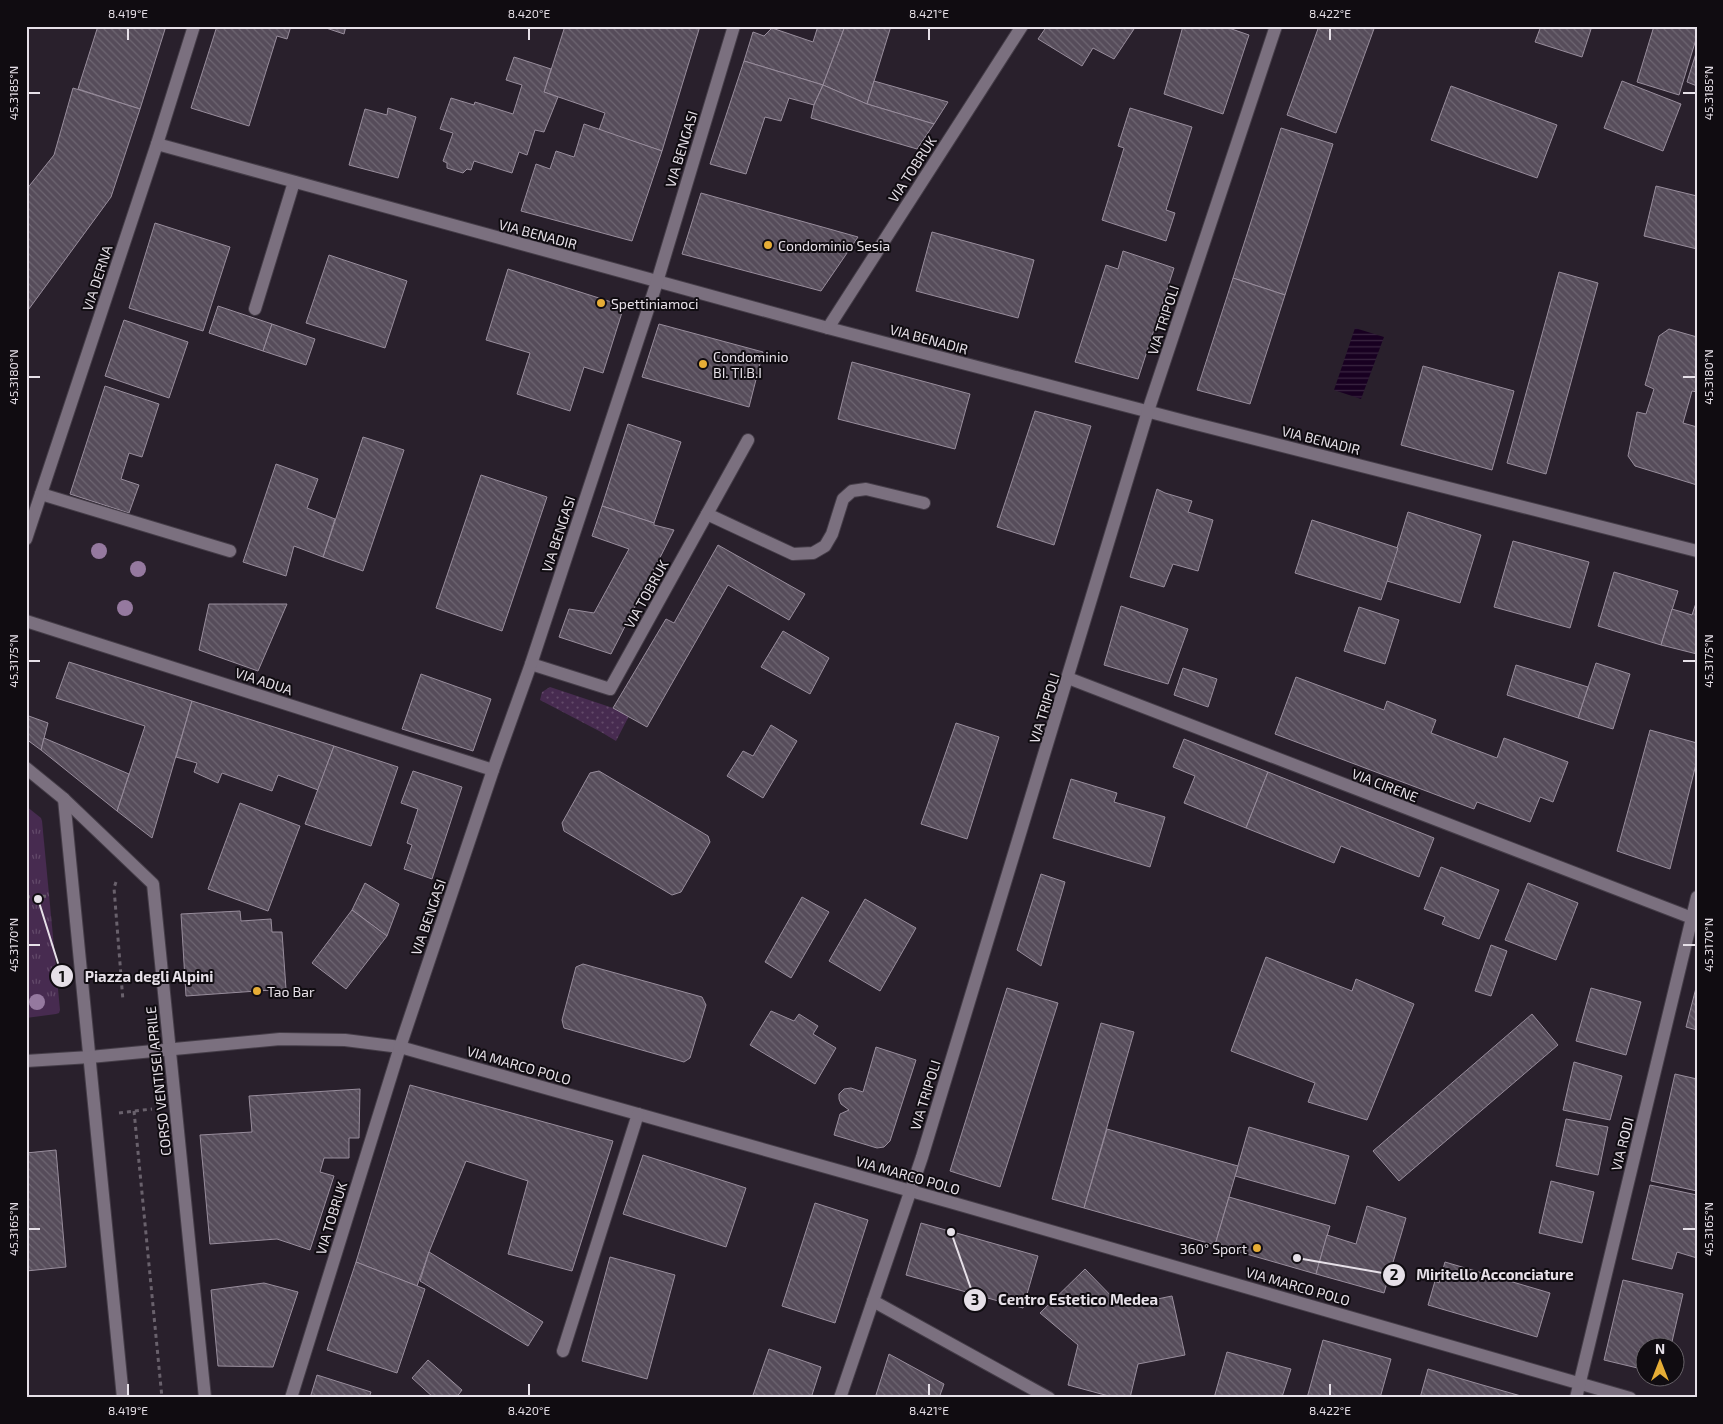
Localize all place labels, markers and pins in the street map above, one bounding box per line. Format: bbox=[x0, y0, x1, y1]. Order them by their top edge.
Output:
place label: Condominio Sesia bbox=[778, 237, 890, 254]
marker: Condominio Sesia bbox=[762, 239, 774, 251]
place label: Spettiniamoci bbox=[611, 295, 698, 312]
marker: Spettiniamoci bbox=[595, 297, 607, 309]
place label: Condominio BI. TI.B.I bbox=[713, 348, 788, 381]
marker: Condominio BI. TI.B.I bbox=[697, 358, 709, 370]
callout: Piazza degli Alpini bbox=[50, 961, 224, 991]
place label: Tao Bar bbox=[267, 983, 315, 1000]
marker: Tao Bar bbox=[251, 985, 263, 997]
place label: 360° Sport bbox=[1180, 1240, 1247, 1257]
marker: 360° Sport bbox=[1251, 1242, 1263, 1254]
callout: Miritello Acconciature bbox=[1381, 1260, 1584, 1290]
callout: Centro Estetico Medea bbox=[963, 1285, 1168, 1315]

